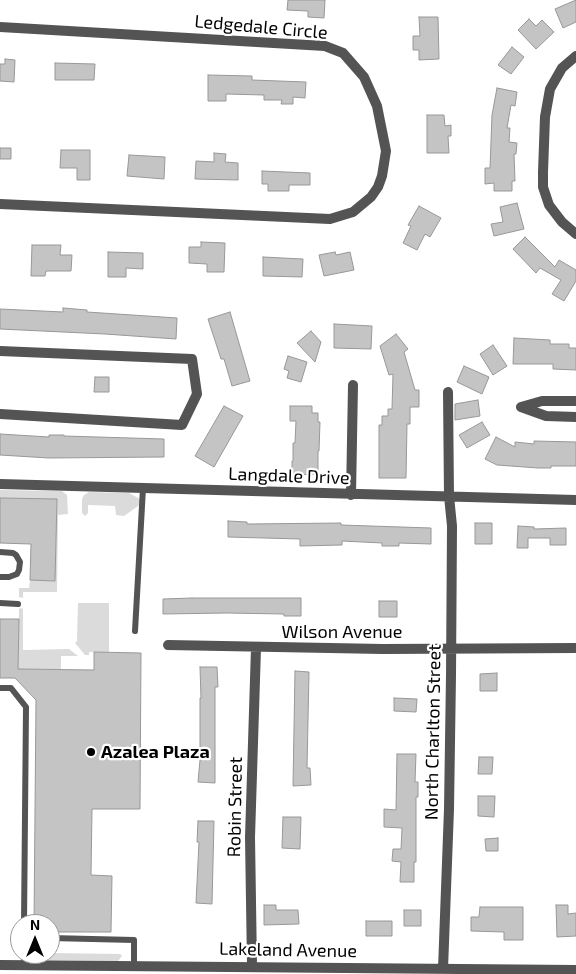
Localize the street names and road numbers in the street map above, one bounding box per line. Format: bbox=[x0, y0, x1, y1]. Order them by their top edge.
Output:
street label: Ledgedale Circle bbox=[194, 10, 328, 44]
street label: Langdale Drive bbox=[228, 463, 350, 489]
street label: Wilson Avenue bbox=[281, 621, 403, 643]
street label: North Charlton Street bbox=[421, 644, 445, 820]
street label: Robin Street bbox=[223, 757, 247, 857]
street label: Lakeland Avenue bbox=[219, 938, 357, 962]

